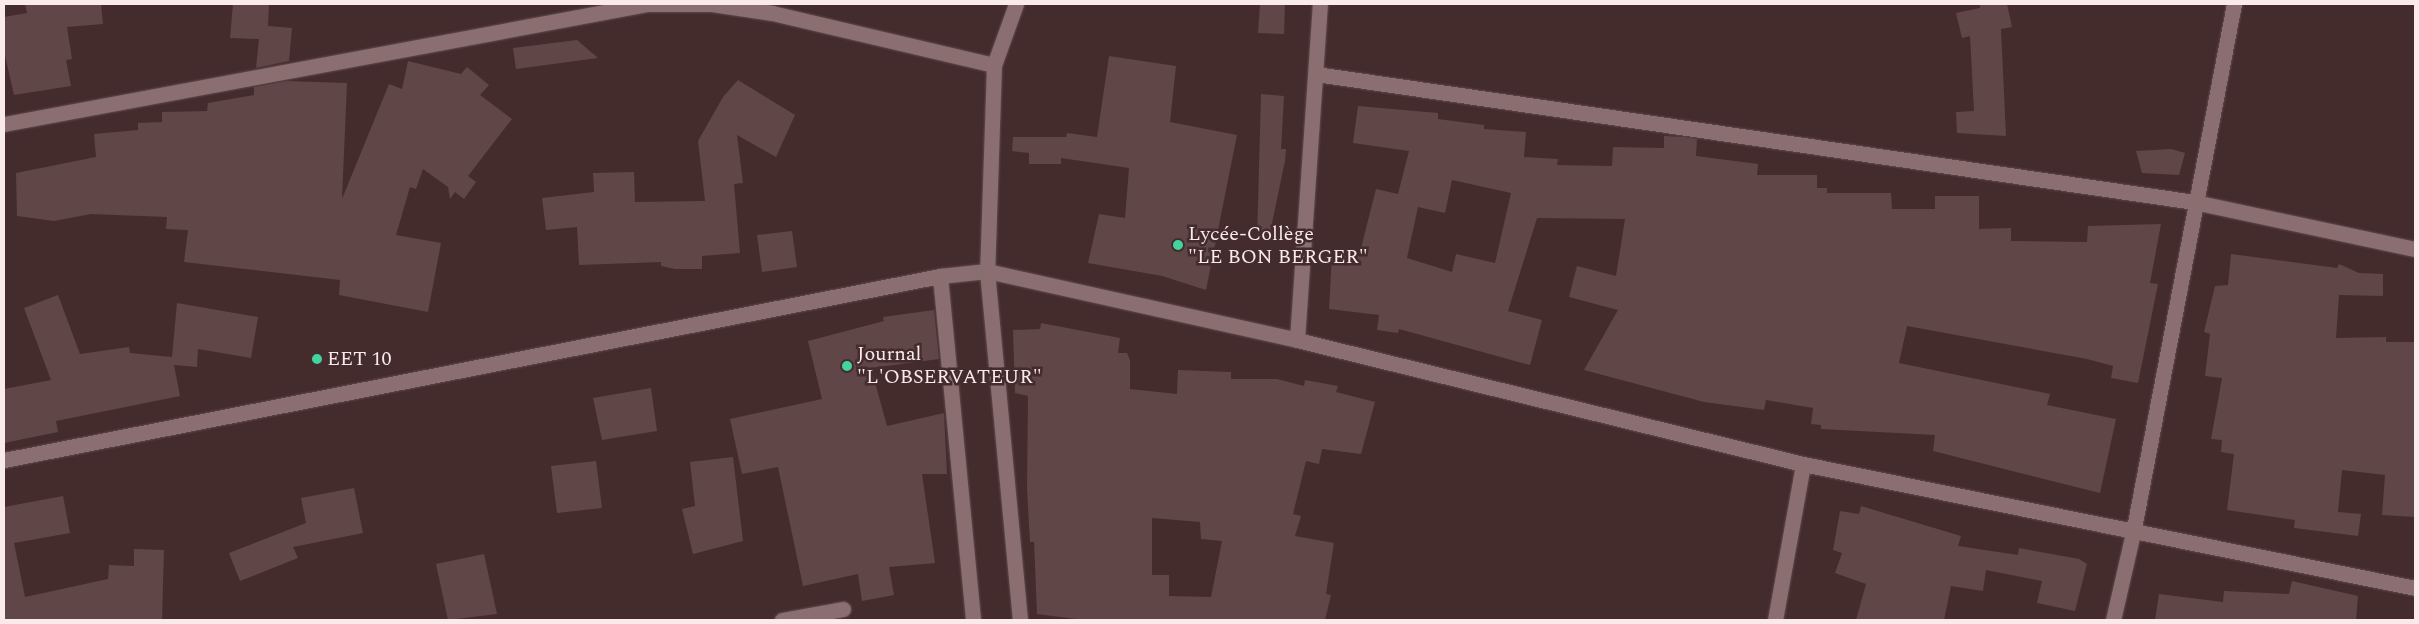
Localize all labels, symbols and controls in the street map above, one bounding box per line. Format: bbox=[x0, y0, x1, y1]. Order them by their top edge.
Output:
place label: Lycée-Collège "LE BON BERGER" bbox=[1188, 222, 1368, 269]
marker: Lycée-Collège "LE BON BERGER" bbox=[1172, 239, 1184, 251]
place label: Journal "L'OBSERVATEUR" bbox=[857, 342, 1042, 389]
place label: EET 10 bbox=[327, 347, 392, 371]
marker: EET 10 bbox=[311, 353, 323, 365]
marker: Journal "L'OBSERVATEUR" bbox=[841, 360, 853, 372]

